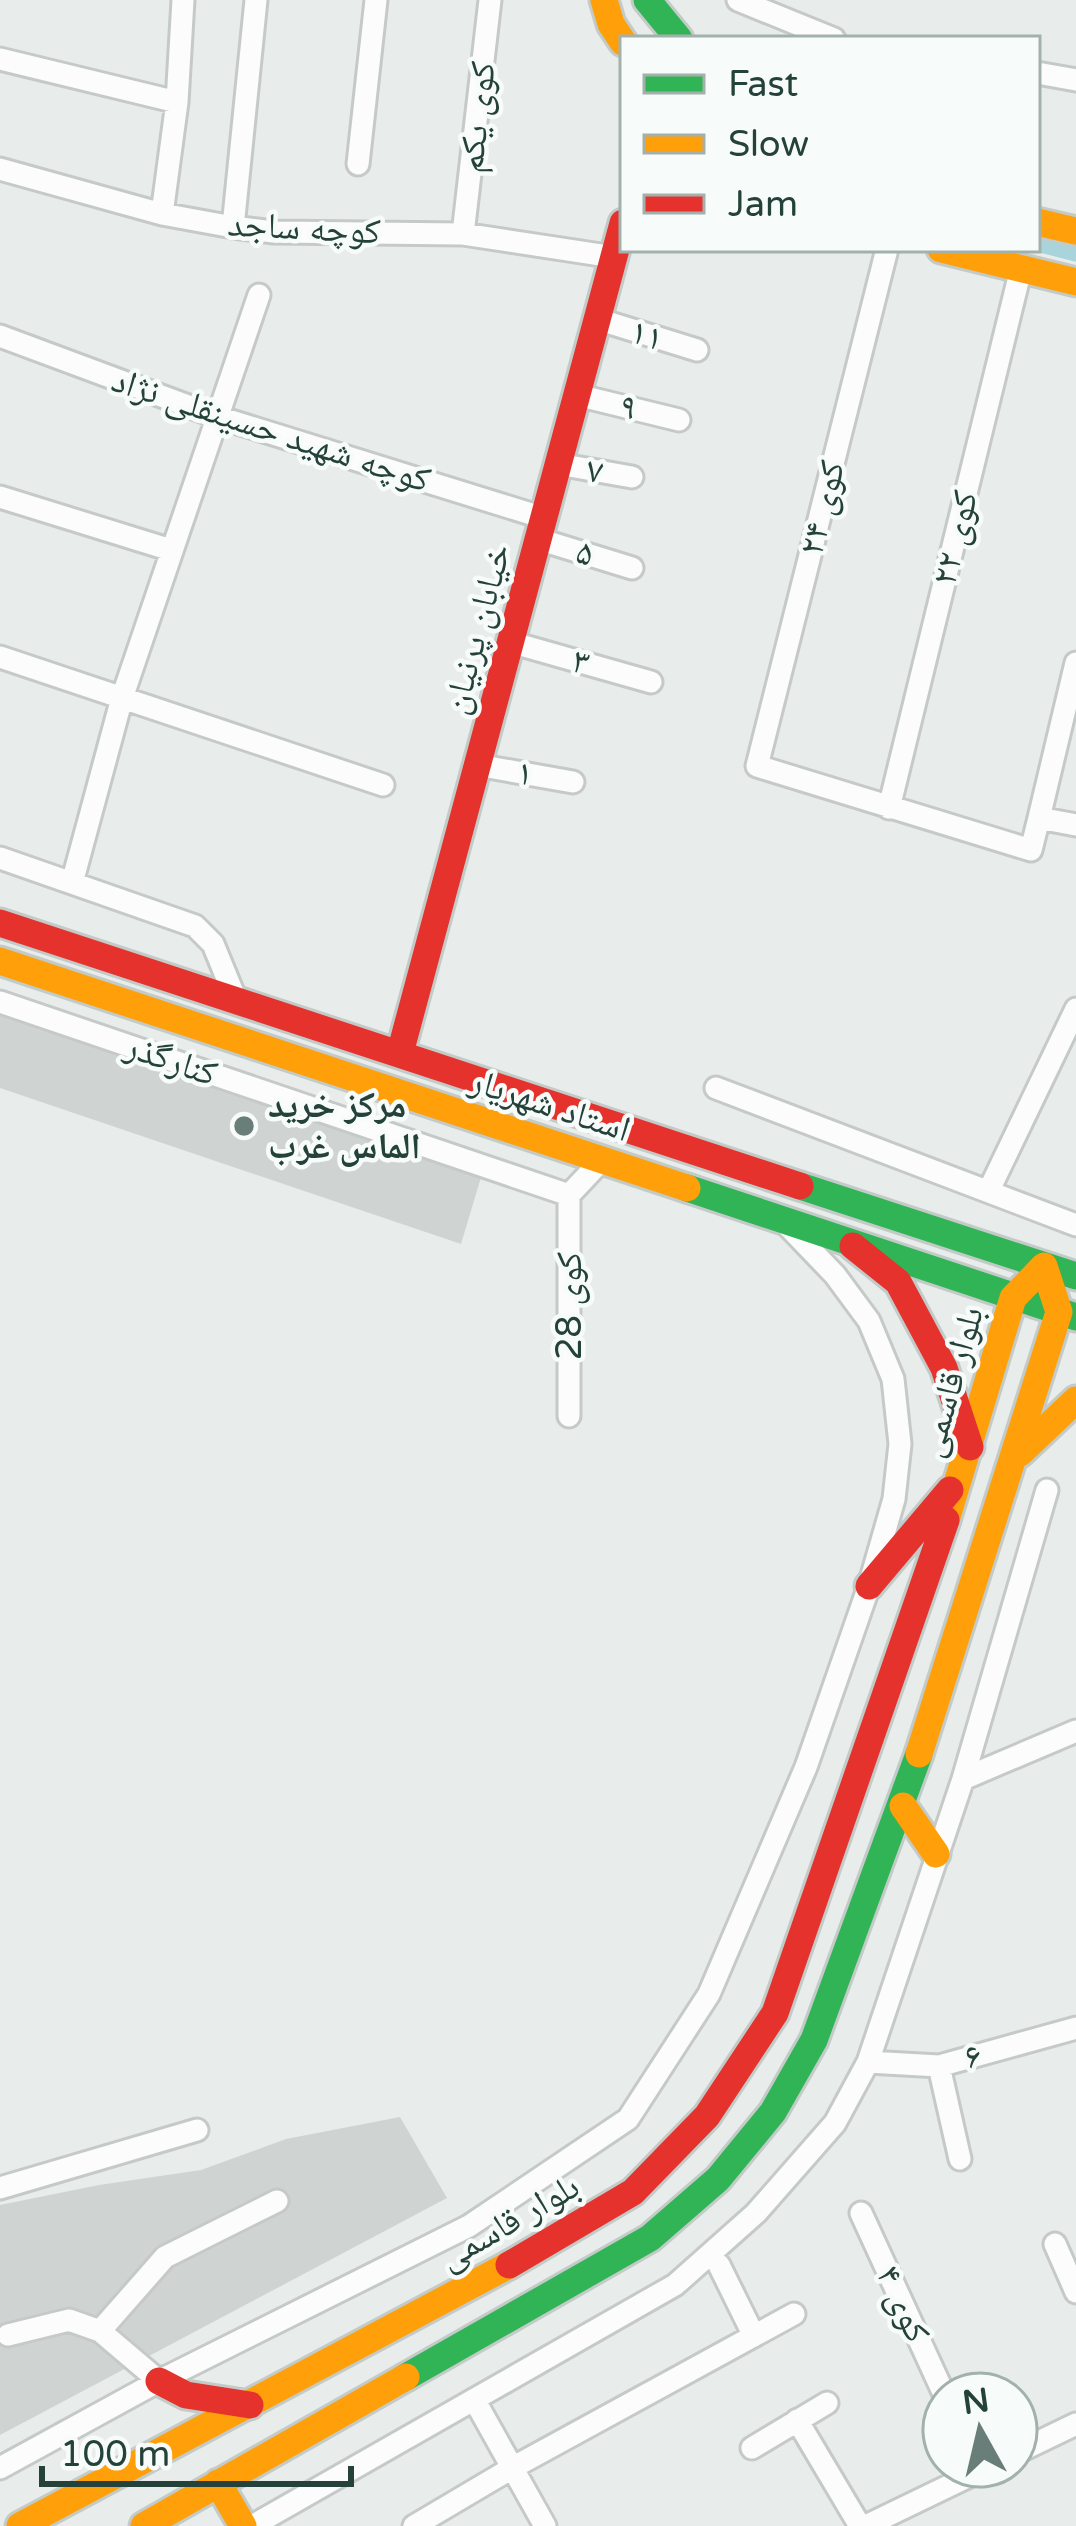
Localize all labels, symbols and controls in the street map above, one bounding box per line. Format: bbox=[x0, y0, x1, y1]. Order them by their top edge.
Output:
legend bbox=[620, 36, 1040, 252]
street label: کوی یکم bbox=[449, 59, 506, 175]
text: Fast bbox=[728, 63, 798, 106]
text: Slow bbox=[728, 123, 809, 166]
text: Jam bbox=[728, 183, 798, 226]
street label: کوچه ساجد bbox=[226, 203, 382, 253]
street label: ۱۱ bbox=[625, 310, 669, 360]
street label: کوچه شهید حسینقلی نژاد bbox=[106, 358, 436, 502]
street label: ۹ bbox=[615, 384, 641, 430]
street label: ۷ bbox=[583, 448, 607, 494]
street label: کوی ۲۴ bbox=[790, 456, 854, 560]
street label: کوی ۲۲ bbox=[923, 486, 987, 590]
street label: ۵ bbox=[571, 530, 599, 576]
street label: خیابان پرنیان bbox=[434, 539, 520, 719]
street label: ۳ bbox=[567, 639, 595, 685]
street label: ۱ bbox=[513, 750, 537, 796]
street label: کنارگذر bbox=[118, 1024, 223, 1096]
street label: استاد شهریار bbox=[464, 1059, 636, 1151]
place label: مرکز خرید الماس غرب bbox=[268, 1084, 421, 1168]
marker: مرکز خرید الماس غرب bbox=[231, 1113, 257, 1139]
street label: کوی 28 bbox=[548, 1252, 591, 1360]
street label: بلوار قاسمی bbox=[909, 1302, 993, 1462]
street label: ۶ bbox=[960, 2033, 986, 2079]
street label: بلوار قاسمی bbox=[431, 2165, 587, 2279]
street label: کوی ۴ bbox=[867, 2259, 939, 2349]
north arrow bbox=[920, 2370, 1040, 2490]
text: N bbox=[960, 2381, 992, 2423]
scale bar bbox=[42, 2412, 351, 2486]
text: 100 m bbox=[60, 2433, 170, 2476]

